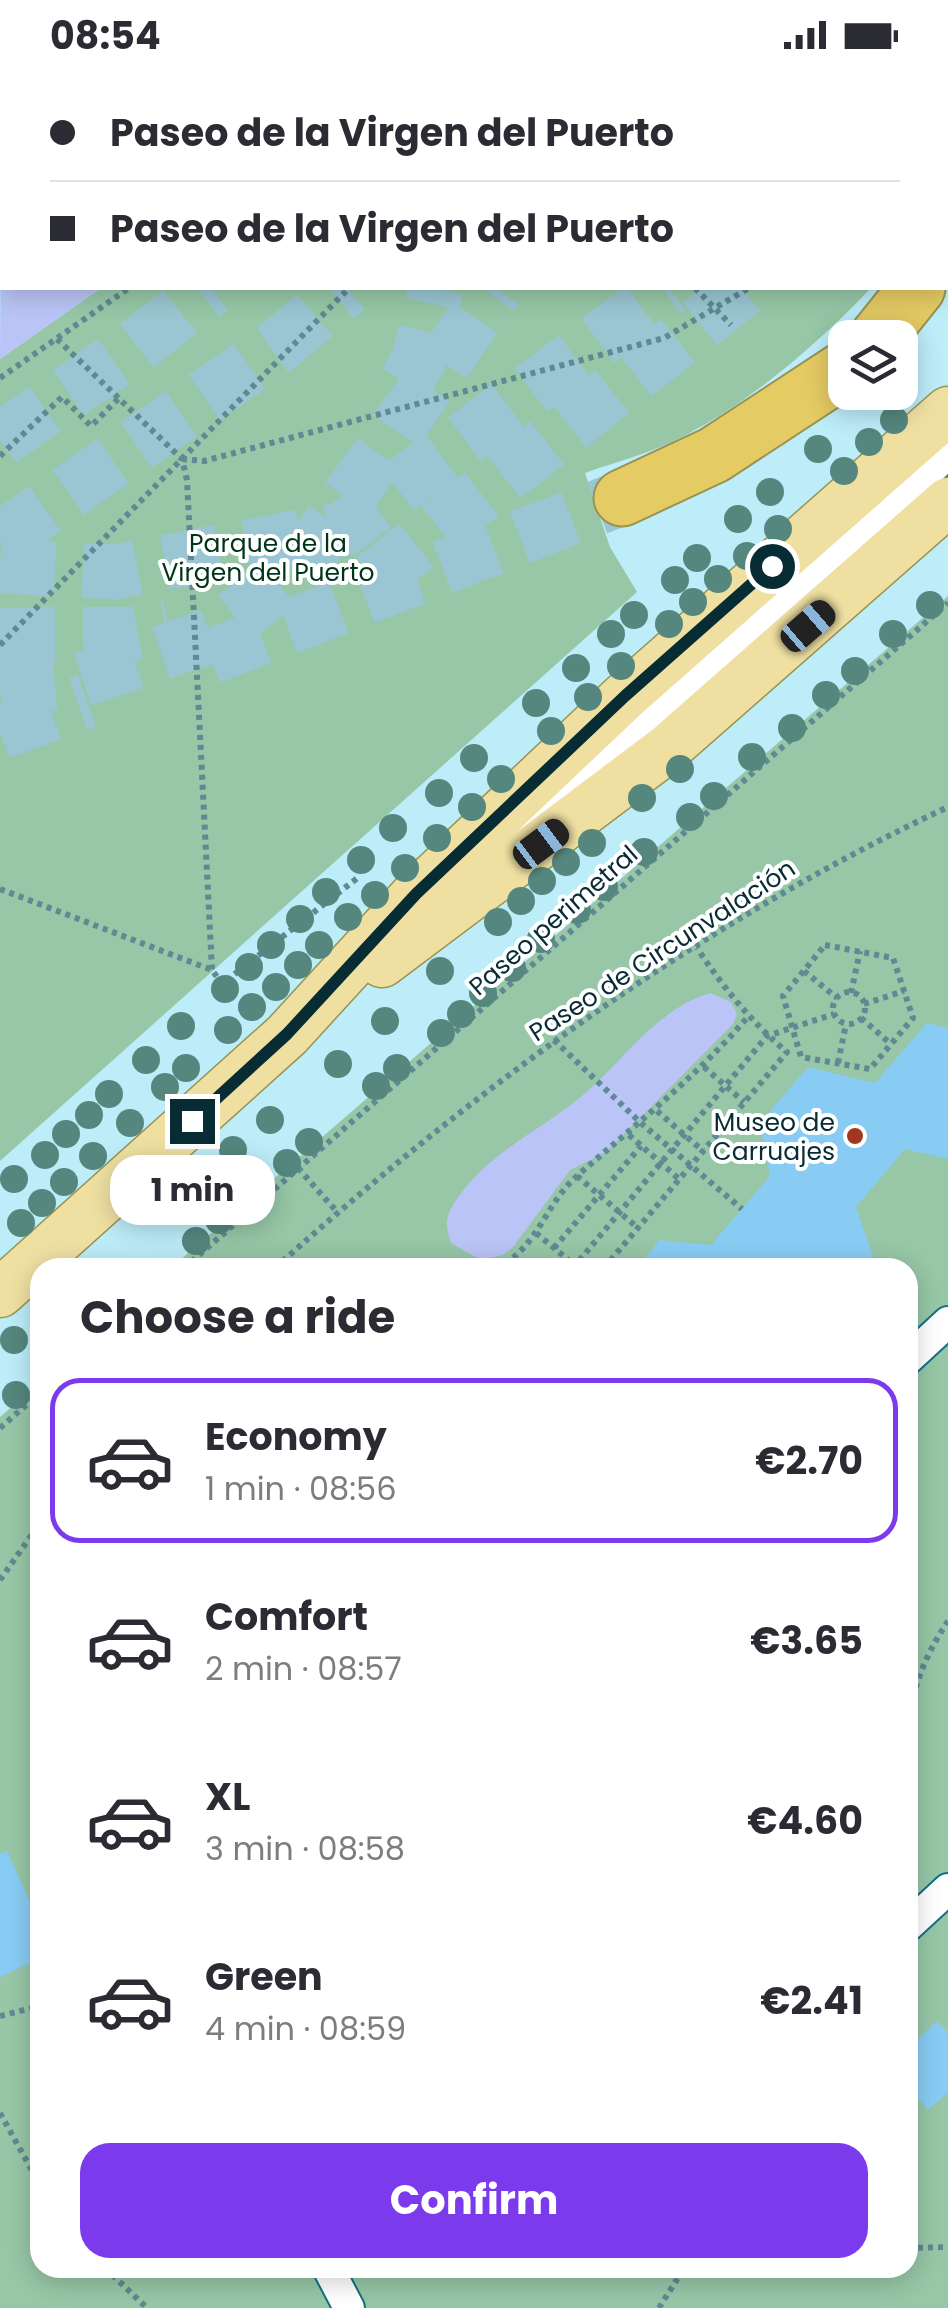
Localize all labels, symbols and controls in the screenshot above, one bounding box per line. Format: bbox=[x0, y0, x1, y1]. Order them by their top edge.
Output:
text: 08:54 bbox=[50, 9, 161, 62]
text: Paseo de la Virgen del Puerto bbox=[110, 106, 674, 159]
text: Paseo de la Virgen del Puerto bbox=[110, 202, 674, 255]
map controls bbox=[828, 320, 918, 410]
button: layers bbox=[828, 320, 918, 410]
park label: Parque de la Virgen del Puerto bbox=[161, 526, 375, 590]
route start bbox=[750, 544, 795, 589]
car bbox=[776, 595, 840, 657]
car bbox=[508, 814, 574, 874]
street label: Paseo perimetral bbox=[461, 837, 645, 1004]
street label: Paseo de Circunvalación bbox=[522, 851, 802, 1050]
route end bbox=[170, 1099, 215, 1144]
place label: Museo de Carruajes bbox=[712, 1105, 835, 1169]
marker: Museo de Carruajes bbox=[844, 1125, 866, 1147]
callout: 1 min bbox=[110, 1156, 274, 1226]
text: 1 min bbox=[151, 1167, 234, 1212]
text: Choose a ride bbox=[80, 1286, 395, 1349]
text: Economy bbox=[205, 1410, 387, 1463]
icon: car bbox=[85, 1416, 175, 1506]
text: €2.70 bbox=[755, 1434, 863, 1487]
text: 1 min · 08:56 bbox=[205, 1466, 397, 1511]
text: Comfort bbox=[205, 1590, 368, 1643]
icon: car bbox=[85, 1596, 175, 1686]
text: €3.65 bbox=[750, 1614, 863, 1667]
text: 2 min · 08:57 bbox=[205, 1646, 402, 1691]
text: XL bbox=[205, 1770, 250, 1823]
icon: car bbox=[85, 1776, 175, 1866]
text: €4.60 bbox=[747, 1794, 863, 1847]
text: 3 min · 08:58 bbox=[205, 1826, 405, 1871]
text: Green bbox=[205, 1950, 323, 2003]
icon: car bbox=[85, 1956, 175, 2046]
text: €2.41 bbox=[760, 1974, 863, 2027]
text: 4 min · 08:59 bbox=[205, 2006, 406, 2051]
button: Confirm bbox=[80, 2143, 868, 2258]

